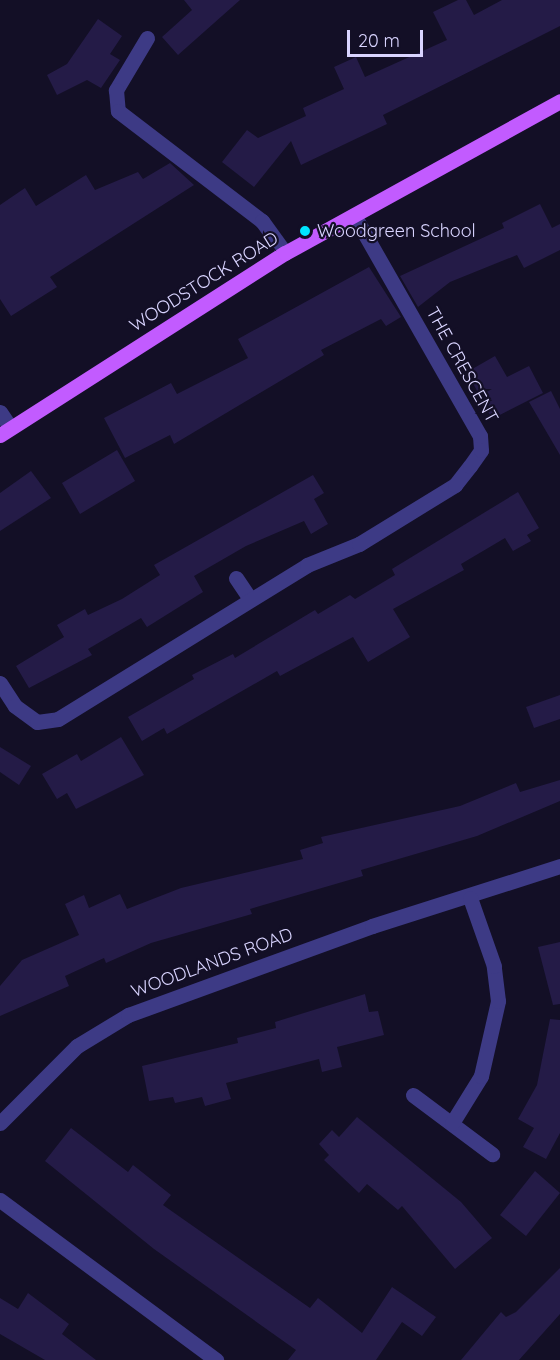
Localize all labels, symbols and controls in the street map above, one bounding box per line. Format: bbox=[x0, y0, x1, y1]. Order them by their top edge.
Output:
scale bar bbox=[350, 18, 426, 56]
text: 20 m bbox=[358, 29, 400, 52]
place label: Woodgreen School bbox=[317, 220, 476, 242]
marker: Woodgreen School bbox=[298, 224, 312, 238]
street label: WOODSTOCK ROAD bbox=[126, 227, 282, 337]
street label: THE CRESCENT bbox=[421, 303, 503, 427]
street label: WOODLANDS ROAD bbox=[128, 924, 296, 1002]

